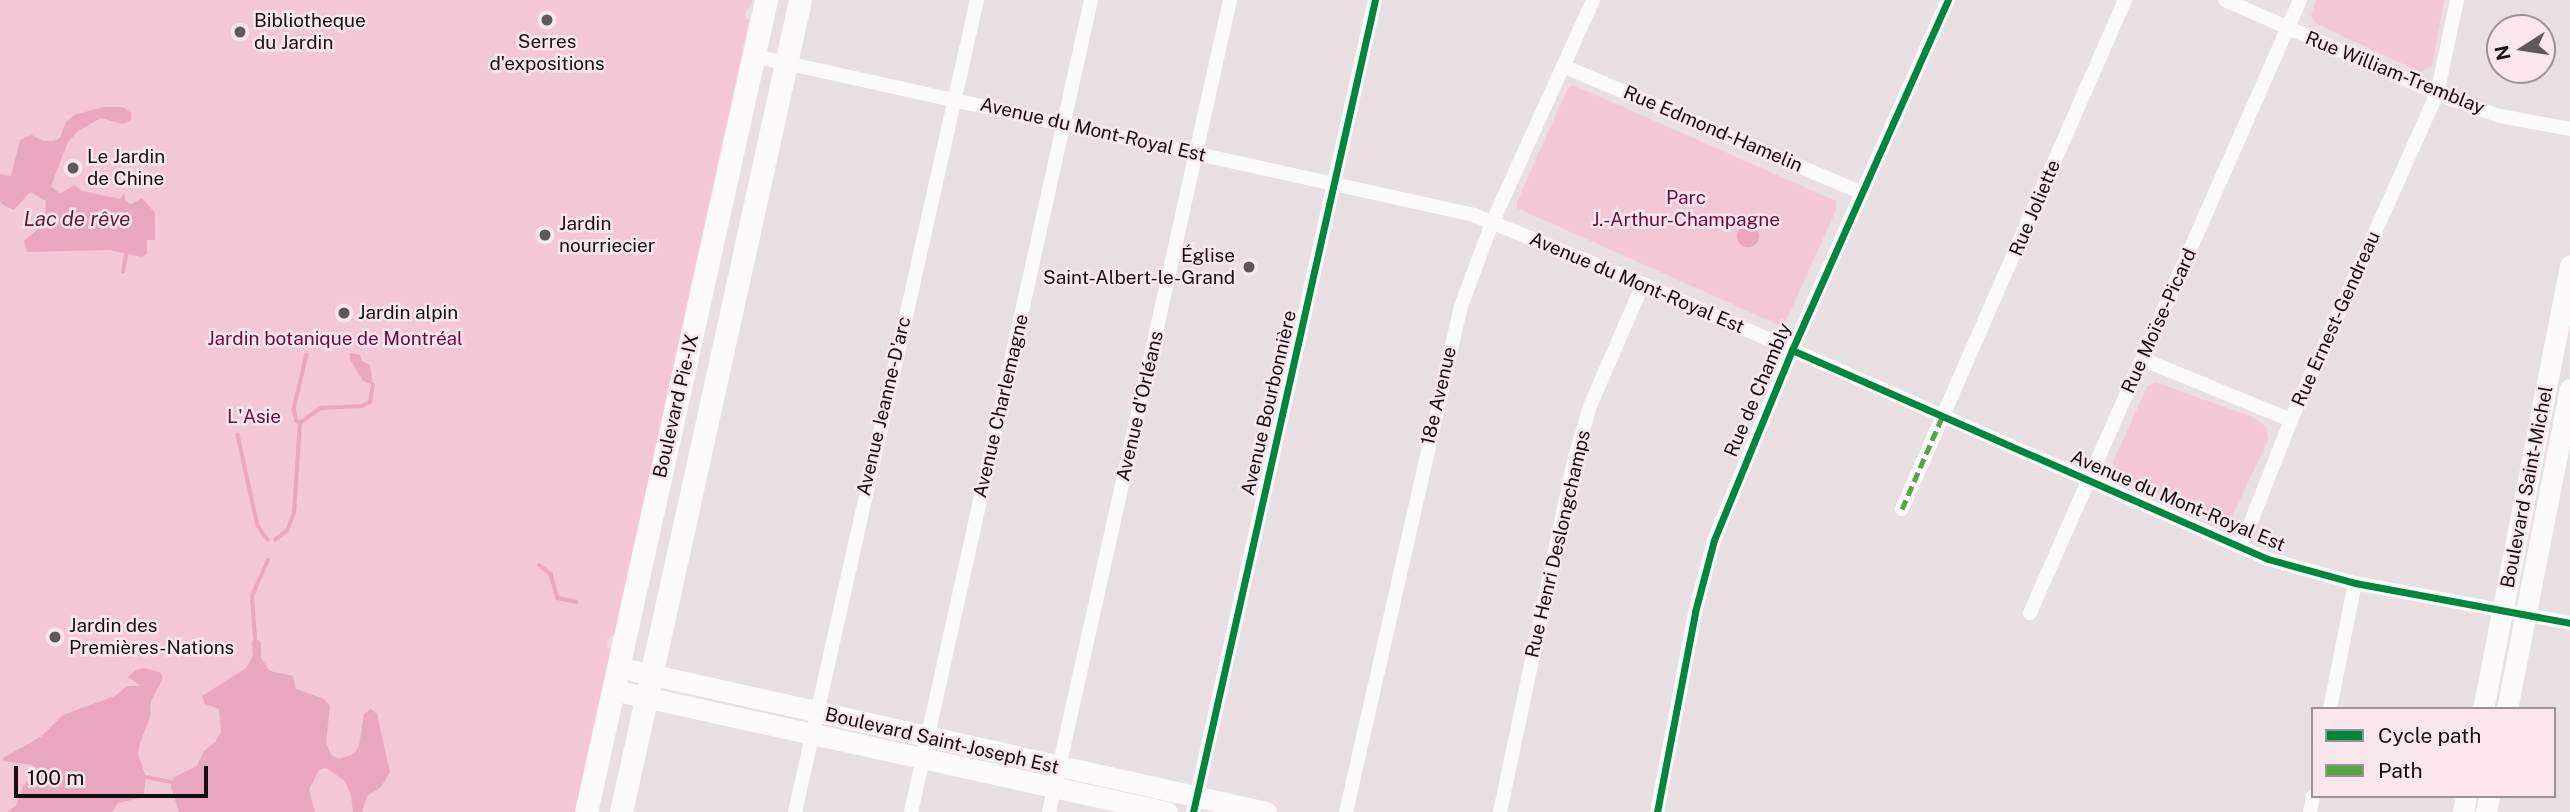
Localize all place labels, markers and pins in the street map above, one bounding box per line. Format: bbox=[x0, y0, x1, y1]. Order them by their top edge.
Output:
place label: Bibliotheque du Jardin bbox=[254, 10, 366, 54]
marker: Serres d'expositions bbox=[539, 12, 555, 28]
marker: Bibliotheque du Jardin bbox=[232, 24, 248, 40]
place label: Serres d'expositions bbox=[489, 31, 605, 75]
place label: Le Jardin de Chine bbox=[87, 146, 165, 190]
marker: Le Jardin de Chine bbox=[65, 160, 81, 176]
place label: Jardin nourriecier bbox=[559, 213, 655, 257]
marker: Jardin nourriecier bbox=[537, 227, 553, 243]
place label: Église Saint-Albert-le-Grand bbox=[1043, 245, 1235, 289]
marker: Église Saint-Albert-le-Grand bbox=[1241, 259, 1257, 275]
place label: Jardin alpin bbox=[358, 302, 458, 324]
marker: Jardin alpin bbox=[336, 305, 352, 321]
place label: Jardin des Premières-Nations bbox=[69, 615, 234, 659]
marker: Jardin des Premières-Nations bbox=[47, 629, 63, 645]

